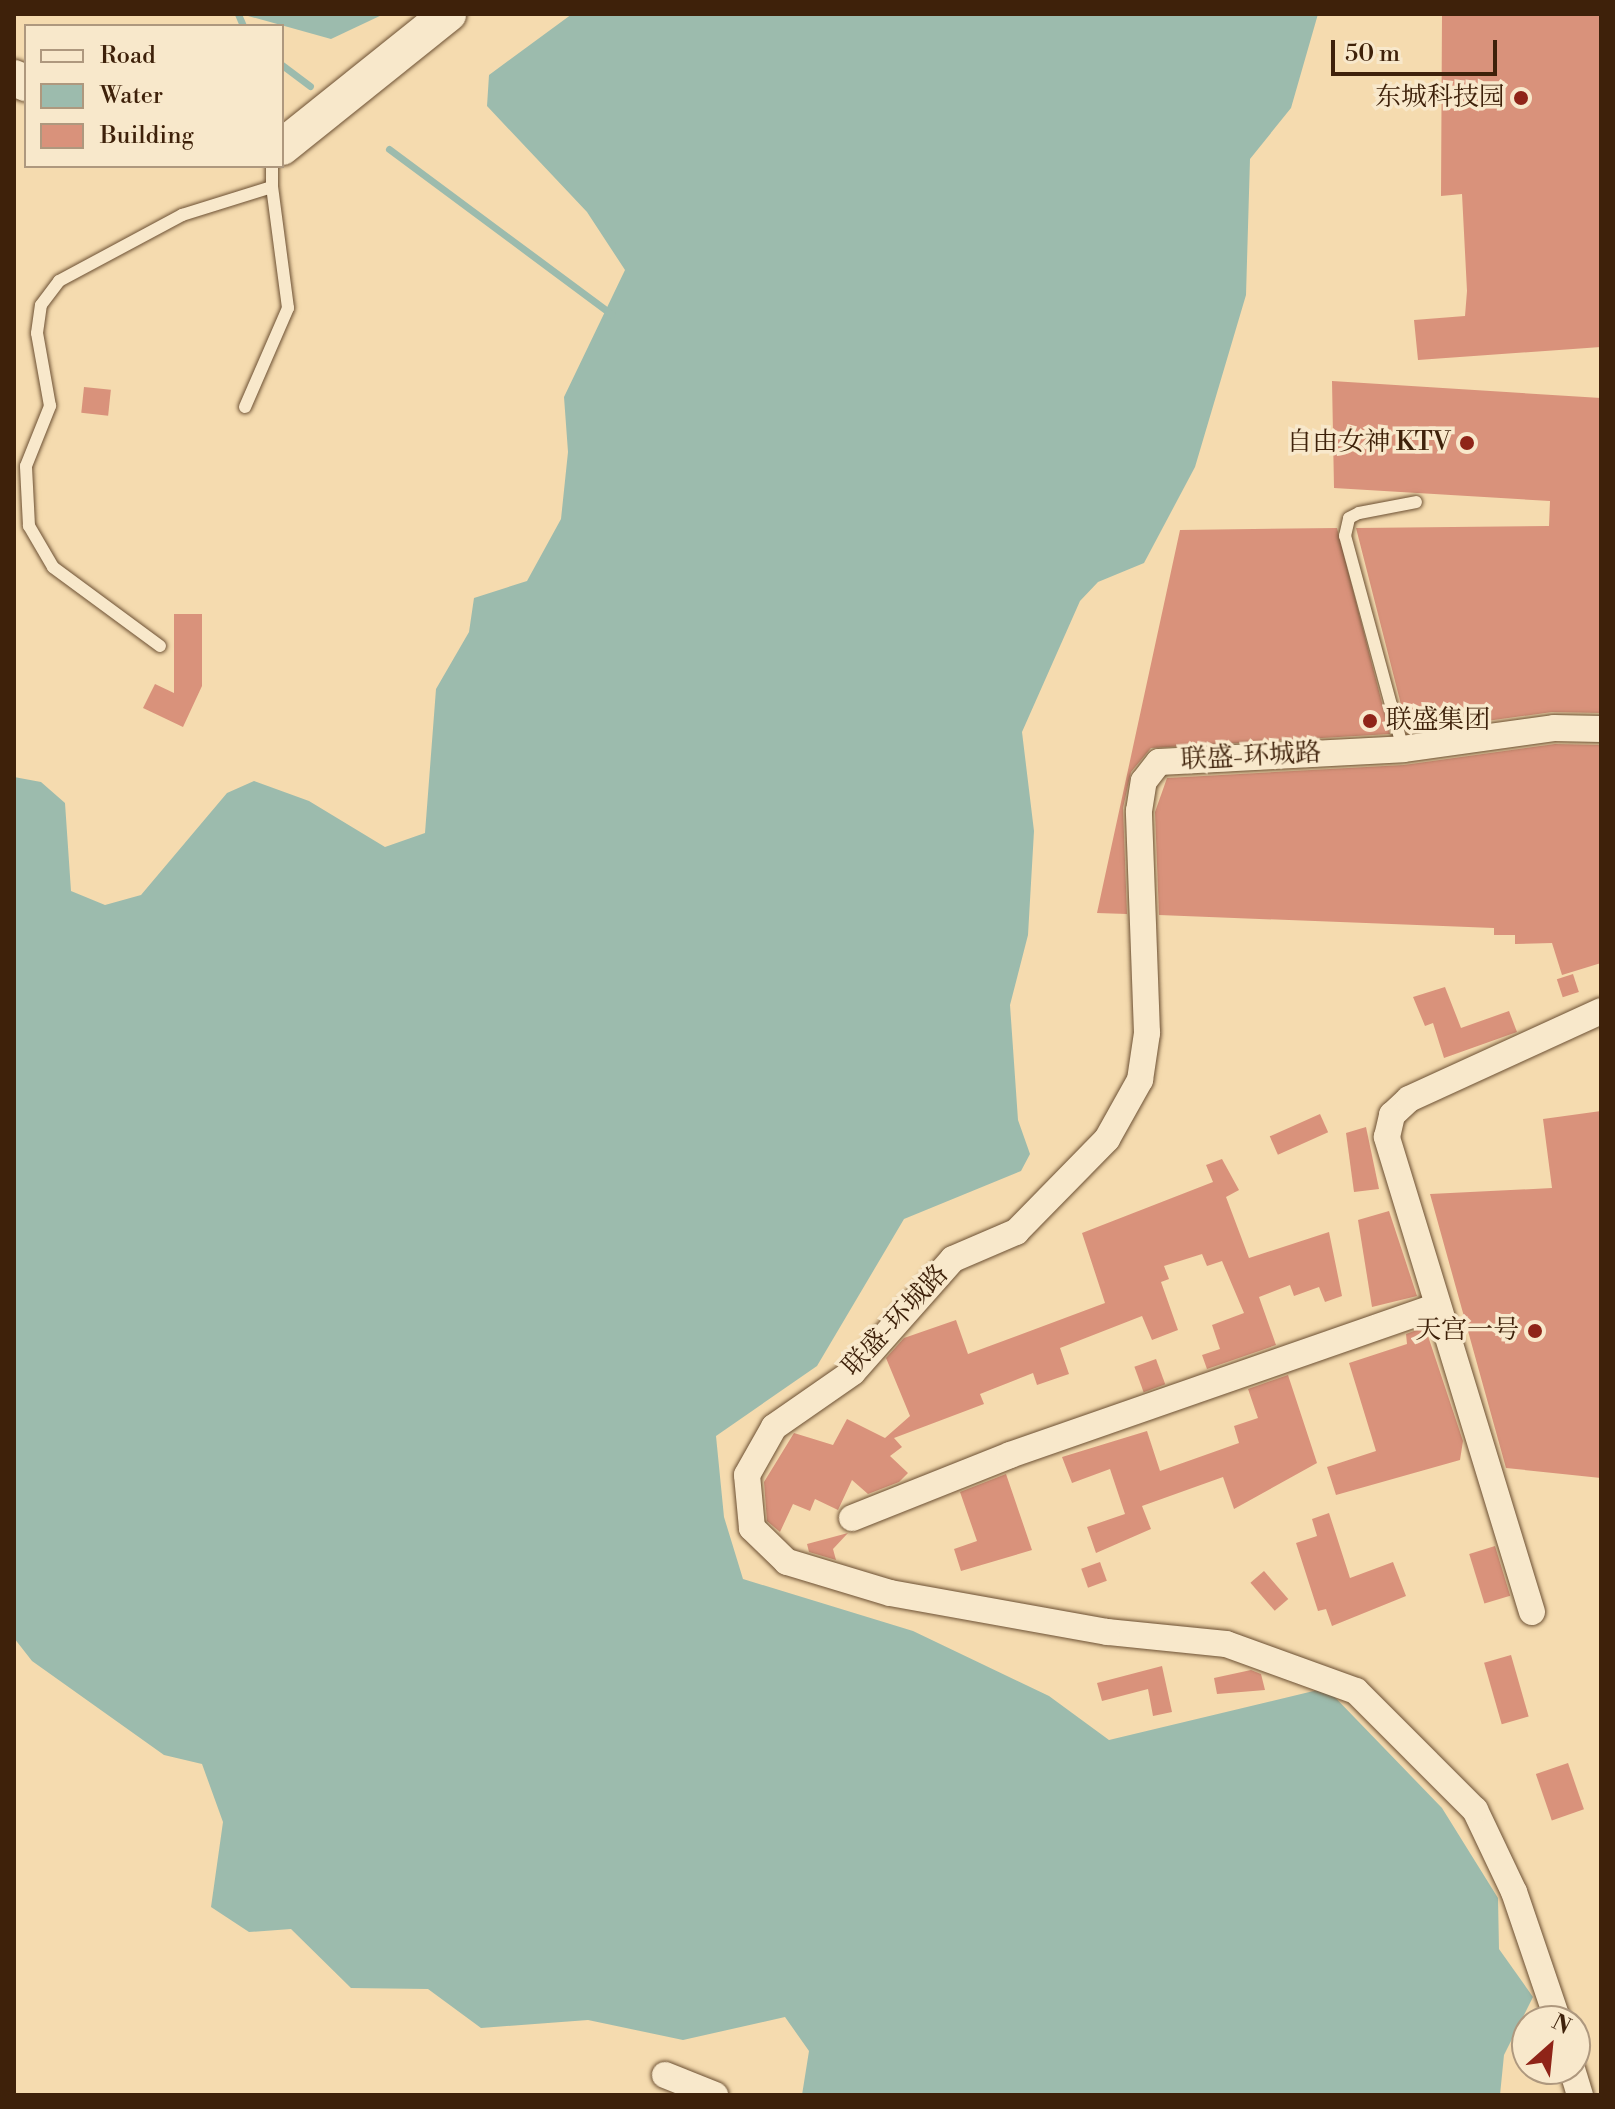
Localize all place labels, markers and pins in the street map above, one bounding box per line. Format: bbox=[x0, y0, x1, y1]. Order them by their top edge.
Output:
place label: 东城科技园 bbox=[1375, 82, 1505, 114]
marker: 东城科技园 bbox=[1512, 89, 1530, 107]
place label: 自由女神 KTV bbox=[1287, 427, 1451, 459]
marker: 自由女神 KTV bbox=[1458, 434, 1476, 452]
place label: 联盛集团 bbox=[1386, 705, 1490, 737]
marker: 联盛集团 bbox=[1361, 712, 1379, 730]
place label: 天宫一号 bbox=[1415, 1315, 1519, 1347]
marker: 天宫一号 bbox=[1526, 1322, 1544, 1340]

